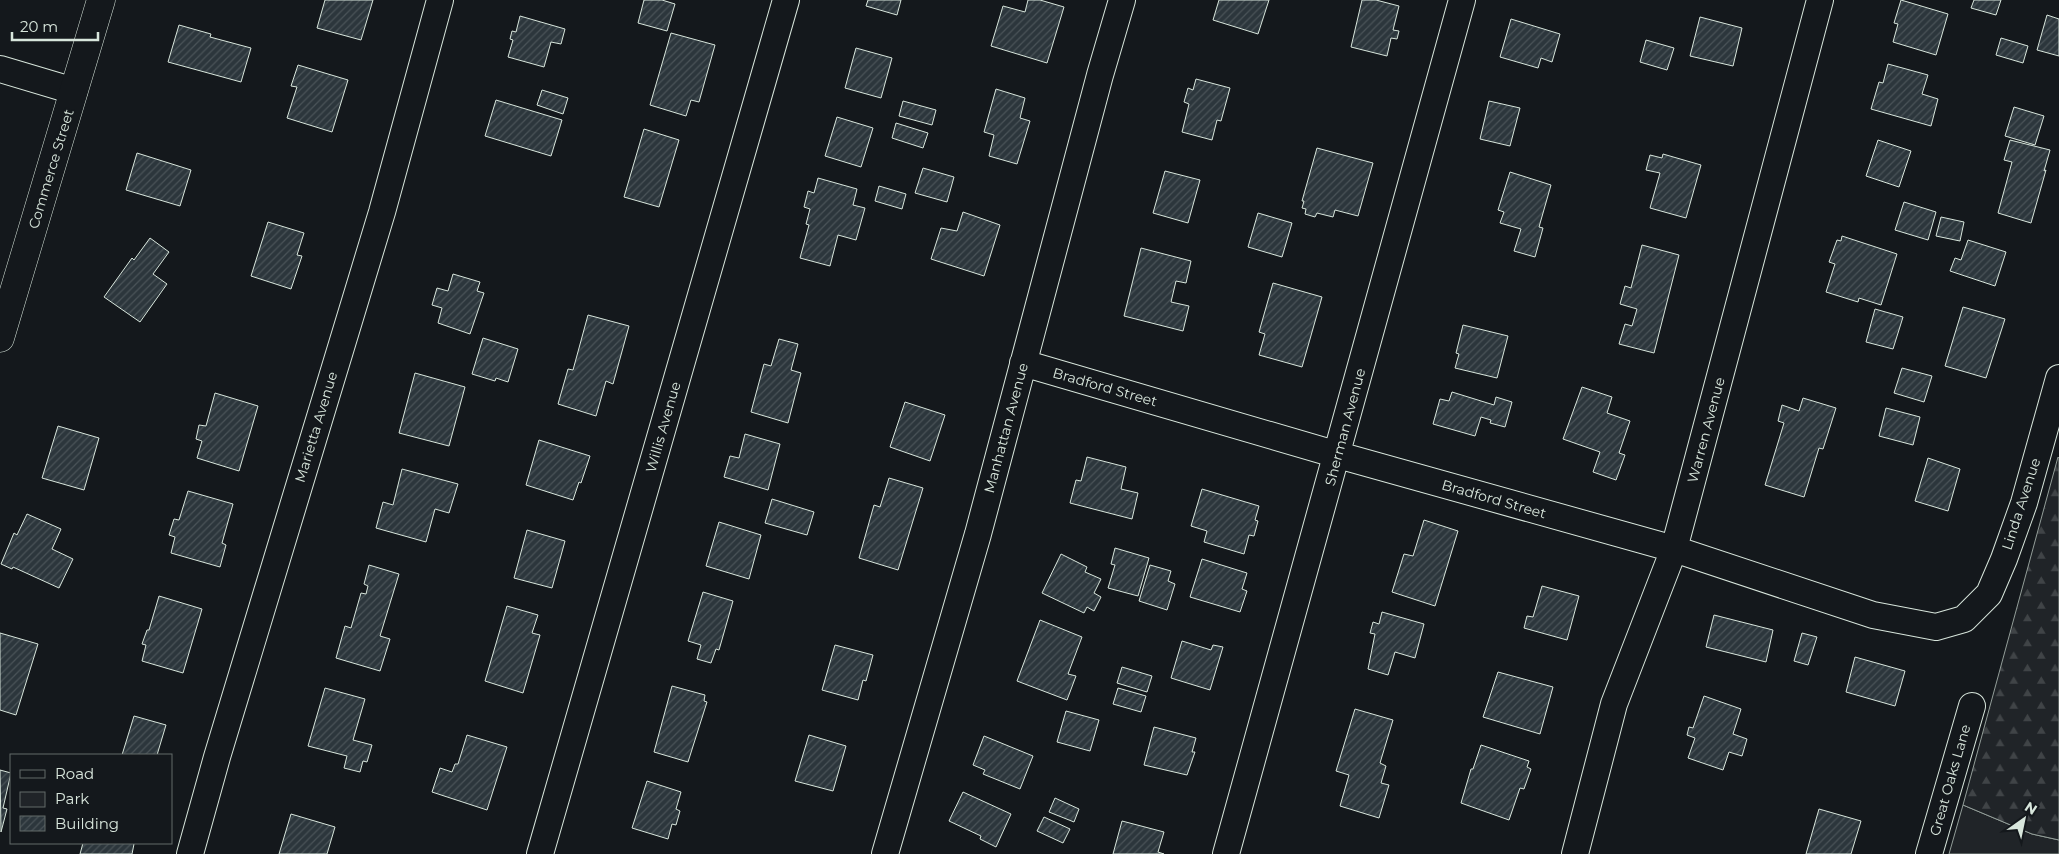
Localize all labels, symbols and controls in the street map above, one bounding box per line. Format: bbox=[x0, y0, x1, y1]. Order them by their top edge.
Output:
scale bar bbox=[12, 10, 99, 42]
text: 20 m bbox=[20, 17, 58, 36]
street label: Commerce Street bbox=[24, 107, 78, 231]
street label: Manhattan Avenue bbox=[980, 361, 1032, 495]
street label: Bradford Street bbox=[1051, 364, 1160, 411]
street label: Sherman Avenue bbox=[1321, 366, 1369, 488]
street label: Marietta Avenue bbox=[291, 369, 341, 485]
street label: Warren Avenue bbox=[1683, 375, 1729, 485]
street label: Willis Avenue bbox=[641, 379, 685, 475]
street label: Linda Avenue bbox=[1998, 456, 2044, 552]
street label: Bradford Street bbox=[1440, 476, 1549, 523]
street label: Great Oaks Lane bbox=[1925, 722, 1975, 838]
legend bbox=[10, 754, 172, 844]
text: Road bbox=[55, 764, 94, 783]
text: Park bbox=[55, 789, 89, 808]
north arrow bbox=[1999, 794, 2049, 844]
text: N bbox=[2021, 797, 2041, 819]
text: Building bbox=[55, 814, 119, 833]

